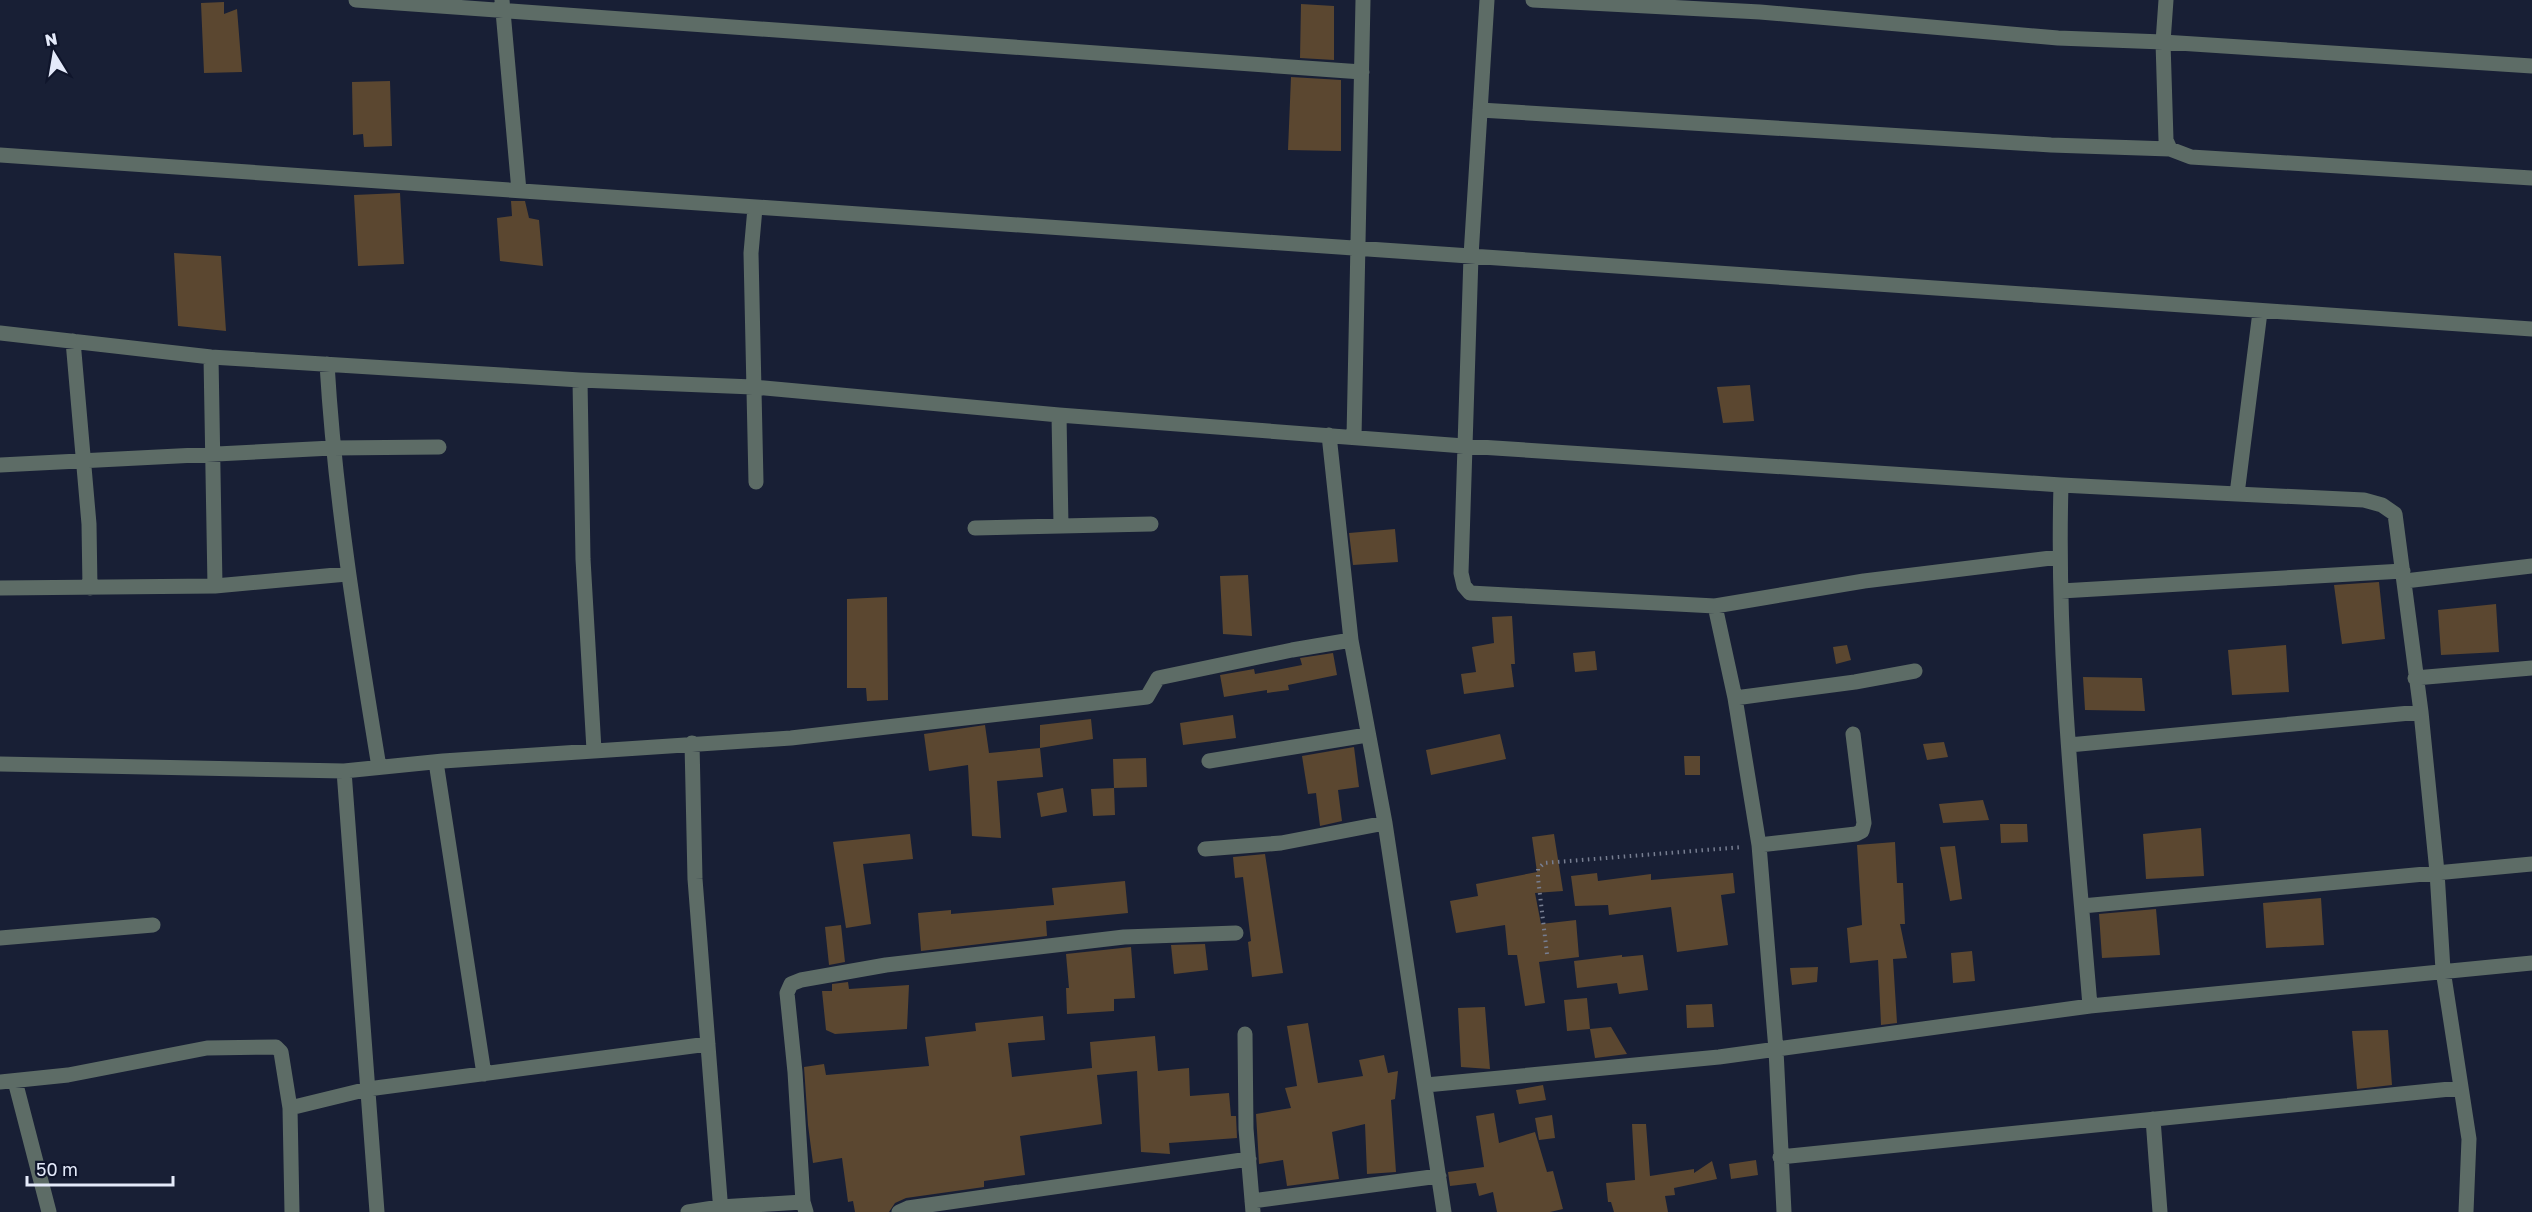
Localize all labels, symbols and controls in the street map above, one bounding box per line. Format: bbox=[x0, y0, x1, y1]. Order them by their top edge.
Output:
north arrow bbox=[24, 24, 84, 84]
text: N bbox=[43, 28, 59, 50]
scale bar bbox=[27, 1149, 172, 1187]
text: 50 m bbox=[36, 1158, 78, 1180]

